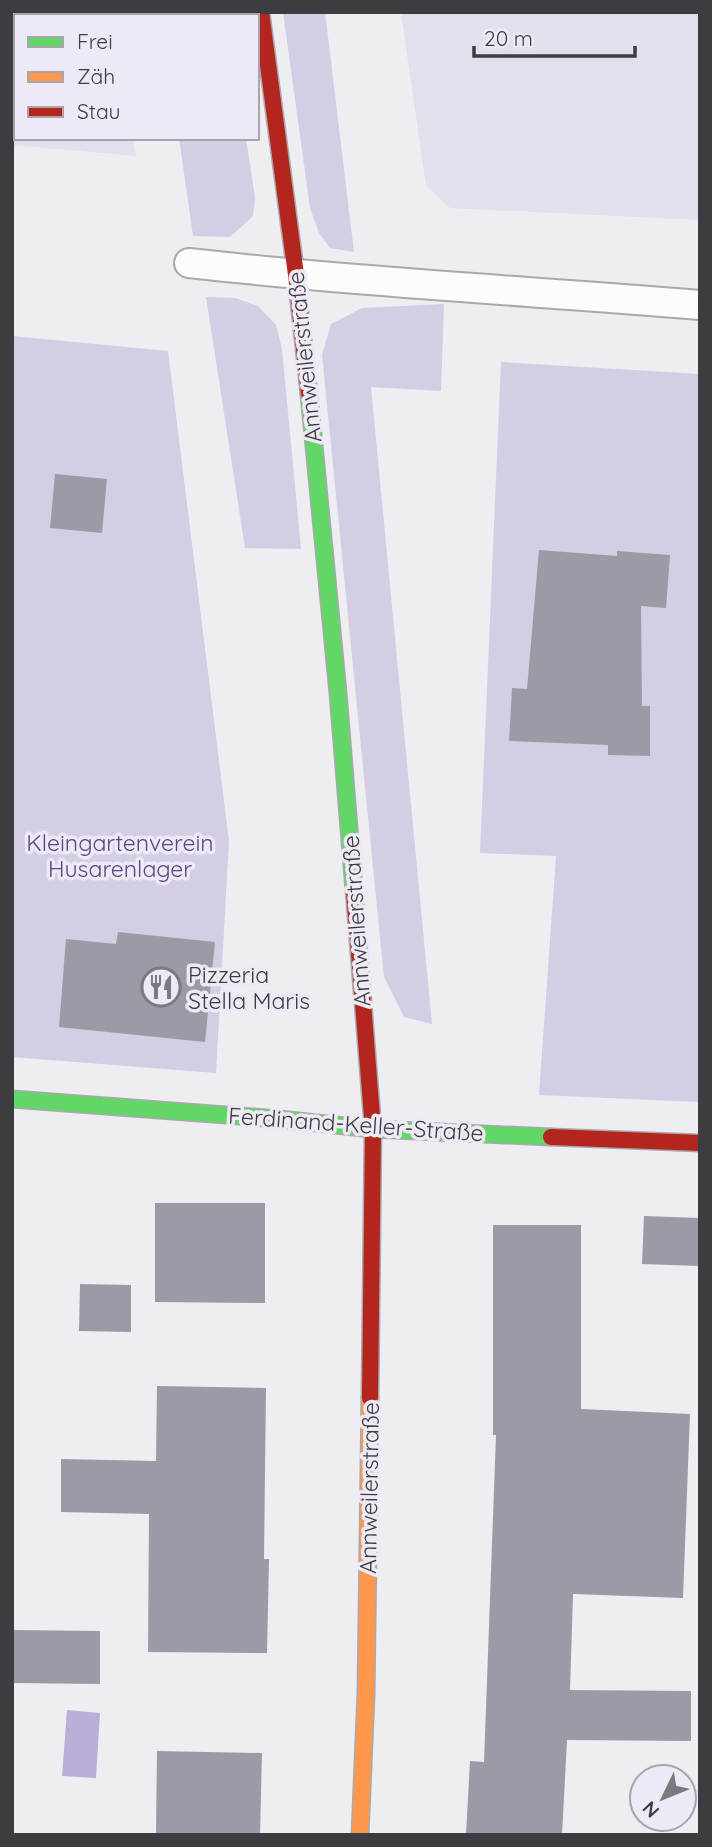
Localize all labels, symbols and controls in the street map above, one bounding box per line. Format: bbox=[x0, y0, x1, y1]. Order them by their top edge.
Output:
legend bbox=[14, 14, 259, 140]
scale bar bbox=[474, 14, 635, 58]
text: 20 m bbox=[484, 25, 533, 51]
text: Frei bbox=[77, 28, 113, 54]
text: Zäh bbox=[77, 63, 115, 89]
text: Stau bbox=[77, 98, 120, 124]
street label: Annweilerstraße bbox=[281, 270, 327, 444]
park label: Kleingartenverein Husarenlager bbox=[26, 828, 214, 883]
street label: Annweilerstraße bbox=[336, 834, 376, 1008]
place label: Pizzeria Stella Maris bbox=[188, 960, 310, 1015]
restaurant icon: Pizzeria Stella Maris bbox=[140, 966, 182, 1008]
street label: Ferdinand-Keller-Straße bbox=[227, 1101, 485, 1147]
street label: Annweilerstraße bbox=[353, 1402, 385, 1574]
north arrow bbox=[628, 1763, 698, 1833]
text: N bbox=[637, 1796, 664, 1823]

